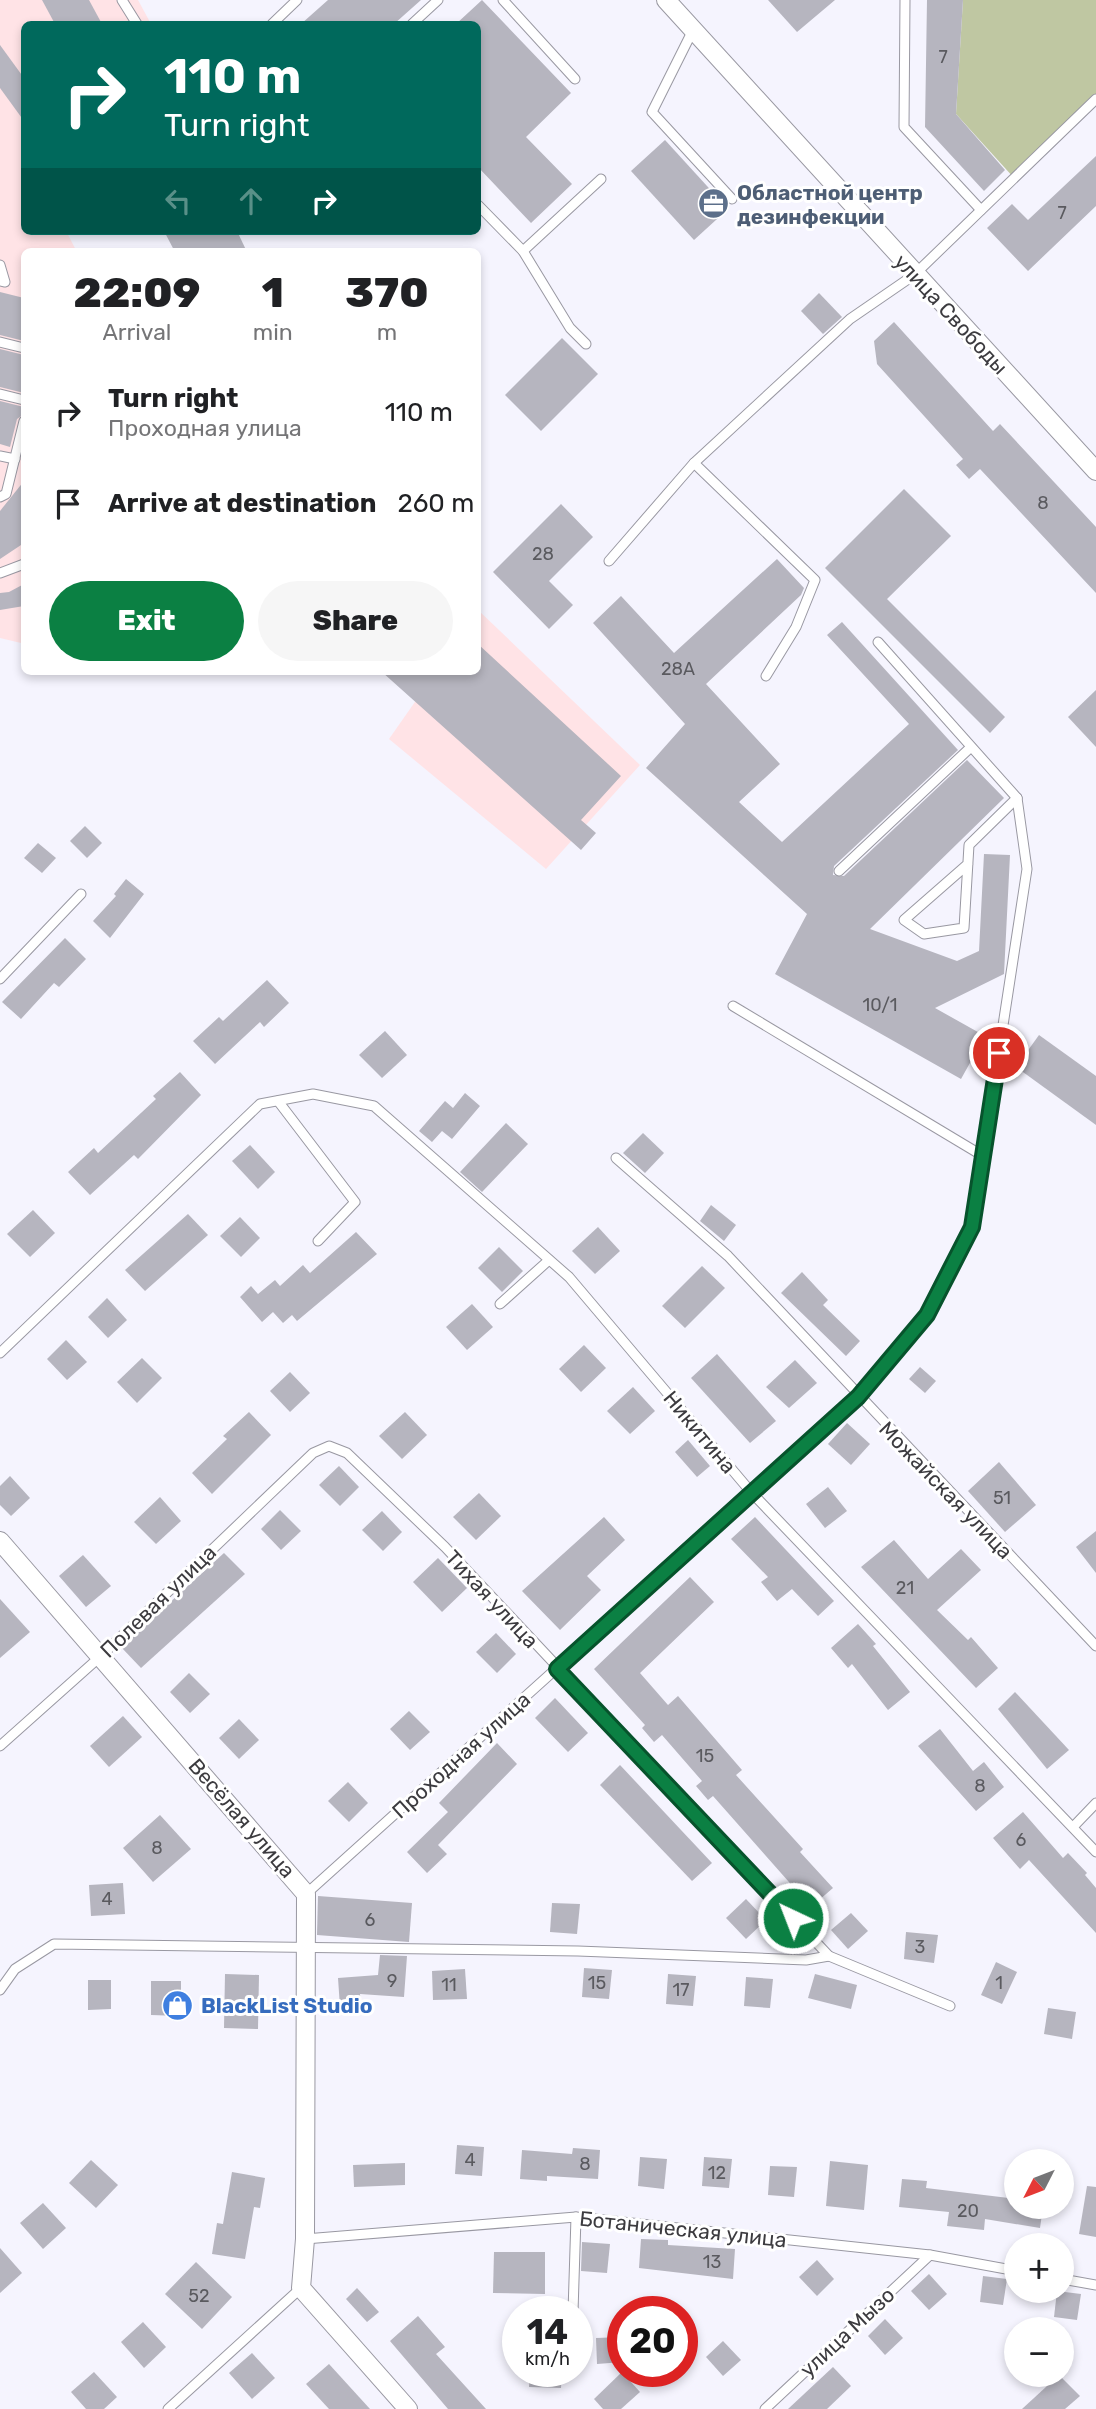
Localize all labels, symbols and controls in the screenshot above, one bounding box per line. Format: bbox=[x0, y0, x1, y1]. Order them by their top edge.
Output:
house number: 7 bbox=[938, 46, 948, 68]
text: 110 m bbox=[164, 47, 301, 105]
icon: right bbox=[49, 49, 140, 140]
text: Turn right bbox=[164, 106, 309, 144]
place label: Областной центр дезинфекции bbox=[737, 180, 923, 229]
icon: left bbox=[159, 182, 197, 220]
icon: ahead bbox=[232, 182, 270, 220]
icon: right bbox=[305, 182, 343, 220]
office icon: Областной центр дезинфекции bbox=[697, 187, 731, 221]
house number: 7 bbox=[1057, 202, 1067, 224]
street label: улица Свободы bbox=[889, 249, 1013, 379]
text: 22:09 bbox=[73, 268, 200, 318]
text: 1 bbox=[262, 268, 284, 318]
text: 370 bbox=[345, 268, 429, 318]
text: Arrival bbox=[102, 318, 171, 346]
text: min bbox=[253, 318, 293, 346]
text: m bbox=[377, 318, 397, 346]
text: Turn right bbox=[108, 383, 238, 414]
icon: right bbox=[49, 394, 87, 432]
text: 110 m bbox=[385, 397, 453, 428]
text: Проходная улица bbox=[108, 414, 302, 442]
icon: arrive bbox=[49, 485, 87, 523]
text: Arrive at destination bbox=[108, 488, 376, 519]
text: 260 m bbox=[397, 488, 474, 519]
house number: 8 bbox=[1037, 492, 1049, 514]
house number: 28 bbox=[532, 543, 554, 565]
button: Exit bbox=[49, 581, 244, 661]
button: Share bbox=[258, 581, 453, 661]
house number: 28А bbox=[661, 658, 695, 680]
house number: 10/1 bbox=[862, 994, 898, 1016]
pin bbox=[969, 1023, 1029, 1083]
icon: arrive bbox=[980, 1034, 1018, 1072]
street label: Никитина bbox=[658, 1386, 742, 1478]
street label: Можайская улица bbox=[874, 1416, 1018, 1564]
house number: 51 bbox=[993, 1487, 1011, 1509]
street label: Полевая улица bbox=[95, 1540, 221, 1662]
street label: Тихая улица bbox=[440, 1545, 544, 1653]
house number: 21 bbox=[896, 1577, 914, 1599]
street label: Проходная улица bbox=[387, 1687, 535, 1823]
house number: 15 bbox=[696, 1745, 714, 1767]
street label: Весёлая улица bbox=[183, 1753, 301, 1883]
house number: 8 bbox=[974, 1775, 986, 1797]
house number: 6 bbox=[1016, 1829, 1027, 1851]
house number: 8 bbox=[151, 1837, 163, 1859]
position arrow bbox=[756, 1881, 830, 1955]
house number: 4 bbox=[101, 1888, 113, 1910]
house number: 6 bbox=[365, 1909, 376, 1931]
house number: 3 bbox=[915, 1936, 925, 1958]
house number: 9 bbox=[387, 1970, 397, 1992]
house number: 15 bbox=[588, 1972, 606, 1994]
house number: 1 bbox=[995, 1972, 1003, 1994]
house number: 11 bbox=[441, 1974, 457, 1996]
house number: 17 bbox=[673, 1979, 689, 2001]
shop icon: BlackList Studio bbox=[161, 1988, 195, 2022]
place label: BlackList Studio bbox=[201, 1993, 373, 2018]
house number: 4 bbox=[464, 2149, 476, 2171]
north arrow bbox=[1004, 2149, 1074, 2219]
map controls bbox=[1004, 2149, 1074, 2387]
house number: 8 bbox=[579, 2153, 591, 2175]
house number: 12 bbox=[708, 2162, 726, 2184]
house number: 20 bbox=[957, 2200, 979, 2222]
street label: Ботаническая улица bbox=[578, 2206, 788, 2252]
button: + bbox=[1004, 2233, 1074, 2303]
house number: 13 bbox=[703, 2251, 721, 2273]
street label: улица Мызо bbox=[795, 2282, 899, 2382]
house number: 52 bbox=[188, 2285, 210, 2307]
speed limit sign: 20 bbox=[607, 2296, 698, 2387]
text: 14 bbox=[527, 2311, 568, 2353]
button: − bbox=[1004, 2317, 1074, 2387]
text: km/h bbox=[525, 2348, 570, 2370]

